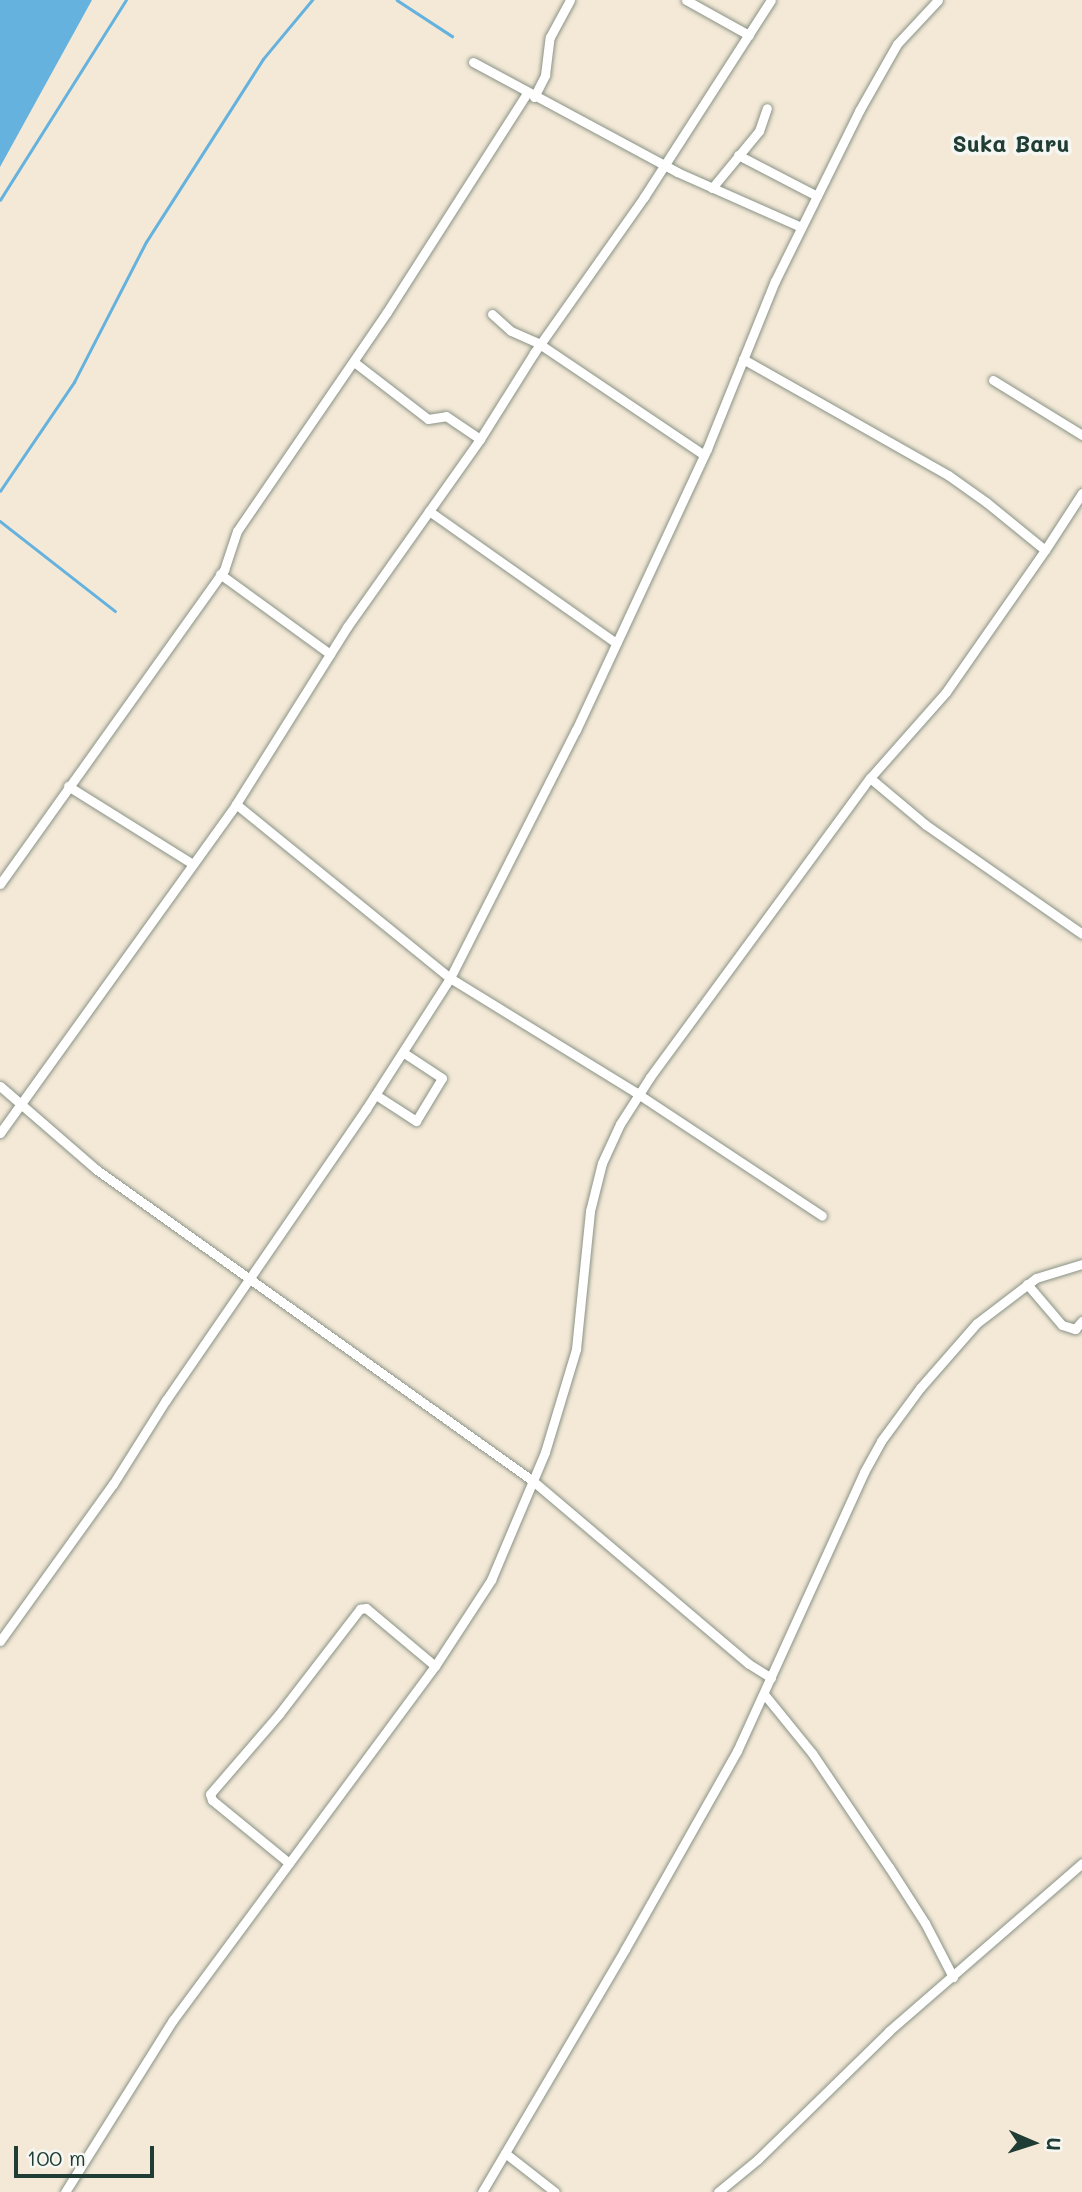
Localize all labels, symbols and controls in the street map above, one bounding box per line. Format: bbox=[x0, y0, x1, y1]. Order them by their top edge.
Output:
district label: Suka Baru bbox=[952, 129, 1070, 157]
north arrow bbox=[998, 2108, 1068, 2178]
scale bar bbox=[18, 2132, 158, 2176]
text: U bbox=[1042, 2137, 1067, 2151]
text: 100 m bbox=[27, 2144, 86, 2171]

